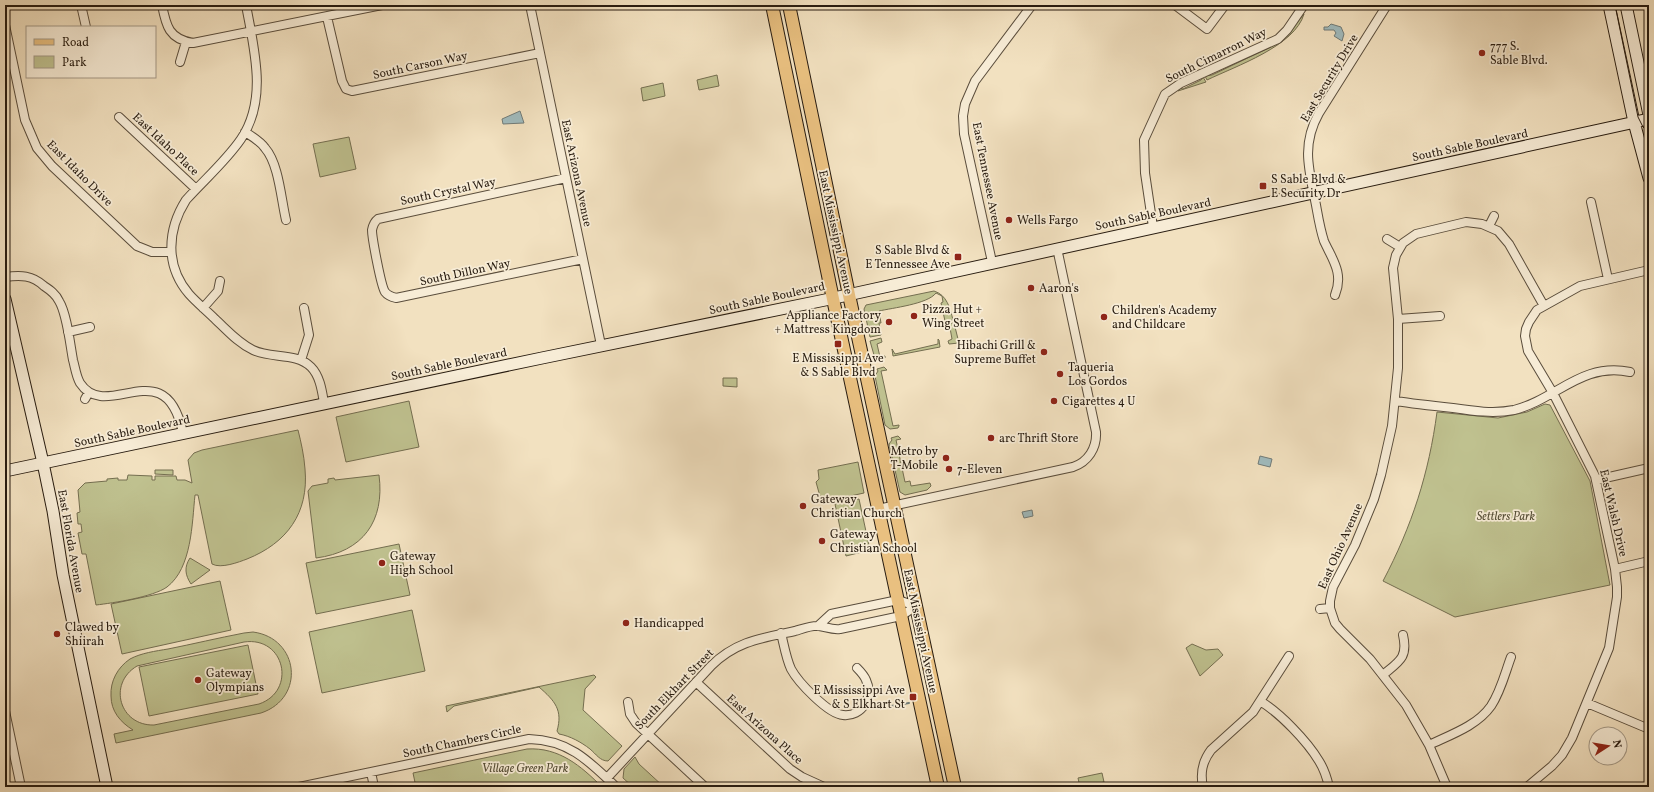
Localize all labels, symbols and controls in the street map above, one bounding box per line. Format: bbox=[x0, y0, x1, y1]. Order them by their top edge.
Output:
street label: South Cimarron Way bbox=[1163, 24, 1270, 87]
legend bbox=[26, 26, 156, 78]
street label: East Security Drive bbox=[1297, 31, 1363, 126]
text: Road bbox=[62, 35, 89, 51]
place label: 777 S. Sable Blvd. bbox=[1490, 39, 1548, 69]
street label: South Carson Way bbox=[371, 48, 470, 84]
marker: 777 S. Sable Blvd. bbox=[1477, 48, 1487, 58]
text: Park bbox=[62, 55, 87, 71]
street label: East Idaho Place bbox=[129, 110, 202, 180]
street label: East Arizona Avenue bbox=[557, 118, 595, 229]
street label: East Tennessee Avenue bbox=[968, 121, 1006, 242]
street label: South Sable Boulevard bbox=[1411, 126, 1530, 166]
street label: East Idaho Drive bbox=[43, 137, 116, 210]
street label: East Mississippi Avenue bbox=[814, 169, 856, 296]
place label: S Sable Blvd & E Security Dr bbox=[1271, 172, 1346, 202]
street label: South Crystal Way bbox=[399, 174, 498, 210]
marker: S Sable Blvd & E Security Dr bbox=[1258, 181, 1268, 191]
street label: South Sable Boulevard bbox=[1094, 195, 1213, 235]
place label: Wells Fargo bbox=[1017, 213, 1078, 229]
marker: Wells Fargo bbox=[1004, 215, 1014, 225]
place label: S Sable Blvd & E Tennessee Ave bbox=[865, 243, 950, 273]
marker: S Sable Blvd & E Tennessee Ave bbox=[953, 252, 963, 262]
street label: South Dillon Way bbox=[419, 255, 512, 290]
street label: South Sable Boulevard bbox=[708, 279, 827, 319]
place label: Aaron's bbox=[1039, 281, 1079, 297]
marker: Aaron's bbox=[1026, 283, 1036, 293]
place label: Pizza Hut + Wing Street bbox=[922, 302, 984, 332]
place label: Children's Academy and Childcare bbox=[1112, 303, 1217, 333]
place label: Appliance Factory + Mattress Kingdom bbox=[775, 308, 881, 338]
marker: Pizza Hut + Wing Street bbox=[909, 311, 919, 321]
marker: Children's Academy and Childcare bbox=[1099, 312, 1109, 322]
marker: Appliance Factory + Mattress Kingdom bbox=[884, 317, 894, 327]
place label: Hibachi Grill & Supreme Buffet bbox=[954, 338, 1036, 368]
marker: E Mississippi Ave & S Sable Blvd bbox=[833, 339, 843, 349]
street label: South Sable Boulevard bbox=[390, 345, 509, 385]
marker: Hibachi Grill & Supreme Buffet bbox=[1039, 347, 1049, 357]
place label: E Mississippi Ave & S Sable Blvd bbox=[792, 351, 884, 381]
place label: Taqueria Los Gordos bbox=[1068, 360, 1127, 390]
marker: Taqueria Los Gordos bbox=[1055, 369, 1065, 379]
place label: Cigarettes 4 U bbox=[1062, 394, 1135, 410]
marker: Cigarettes 4 U bbox=[1049, 396, 1059, 406]
street label: South Sable Boulevard bbox=[73, 412, 192, 452]
place label: arc Thrift Store bbox=[999, 431, 1079, 447]
marker: arc Thrift Store bbox=[986, 433, 996, 443]
place label: Metro by T-Mobile bbox=[890, 444, 938, 474]
marker: Metro by T-Mobile bbox=[941, 453, 951, 463]
place label: 7-Eleven bbox=[957, 462, 1002, 478]
marker: 7-Eleven bbox=[944, 464, 954, 474]
street label: East Walsh Drive bbox=[1595, 468, 1631, 559]
street label: East Florida Avenue bbox=[53, 488, 87, 594]
place label: Gateway Christian Church bbox=[811, 492, 902, 522]
marker: Gateway Christian Church bbox=[798, 501, 808, 511]
street label: East Ohio Avenue bbox=[1315, 501, 1367, 592]
park label: Settlers Park bbox=[1477, 509, 1536, 525]
place label: Gateway Christian School bbox=[830, 527, 918, 557]
marker: Gateway Christian School bbox=[817, 536, 827, 546]
place label: Gateway High School bbox=[390, 549, 454, 579]
marker: Gateway High School bbox=[377, 558, 387, 568]
street label: East Mississippi Avenue bbox=[899, 568, 941, 695]
place label: Handicapped bbox=[634, 616, 704, 632]
marker: Handicapped bbox=[621, 618, 631, 628]
place label: Clawed by Shiirah bbox=[65, 620, 120, 650]
marker: Clawed by Shiirah bbox=[52, 629, 62, 639]
street label: South Elkhart Street bbox=[632, 646, 718, 734]
place label: Gateway Olympians bbox=[206, 666, 264, 696]
marker: Gateway Olympians bbox=[193, 675, 203, 685]
place label: E Mississippi Ave & S Elkhart St bbox=[813, 683, 905, 713]
street label: East Arizona Place bbox=[723, 691, 806, 769]
marker: E Mississippi Ave & S Elkhart St bbox=[908, 692, 918, 702]
street label: South Chambers Circle bbox=[401, 722, 523, 762]
north arrow bbox=[1588, 726, 1628, 766]
text: N bbox=[1608, 739, 1624, 750]
park label: Village Green Park bbox=[482, 761, 569, 777]

